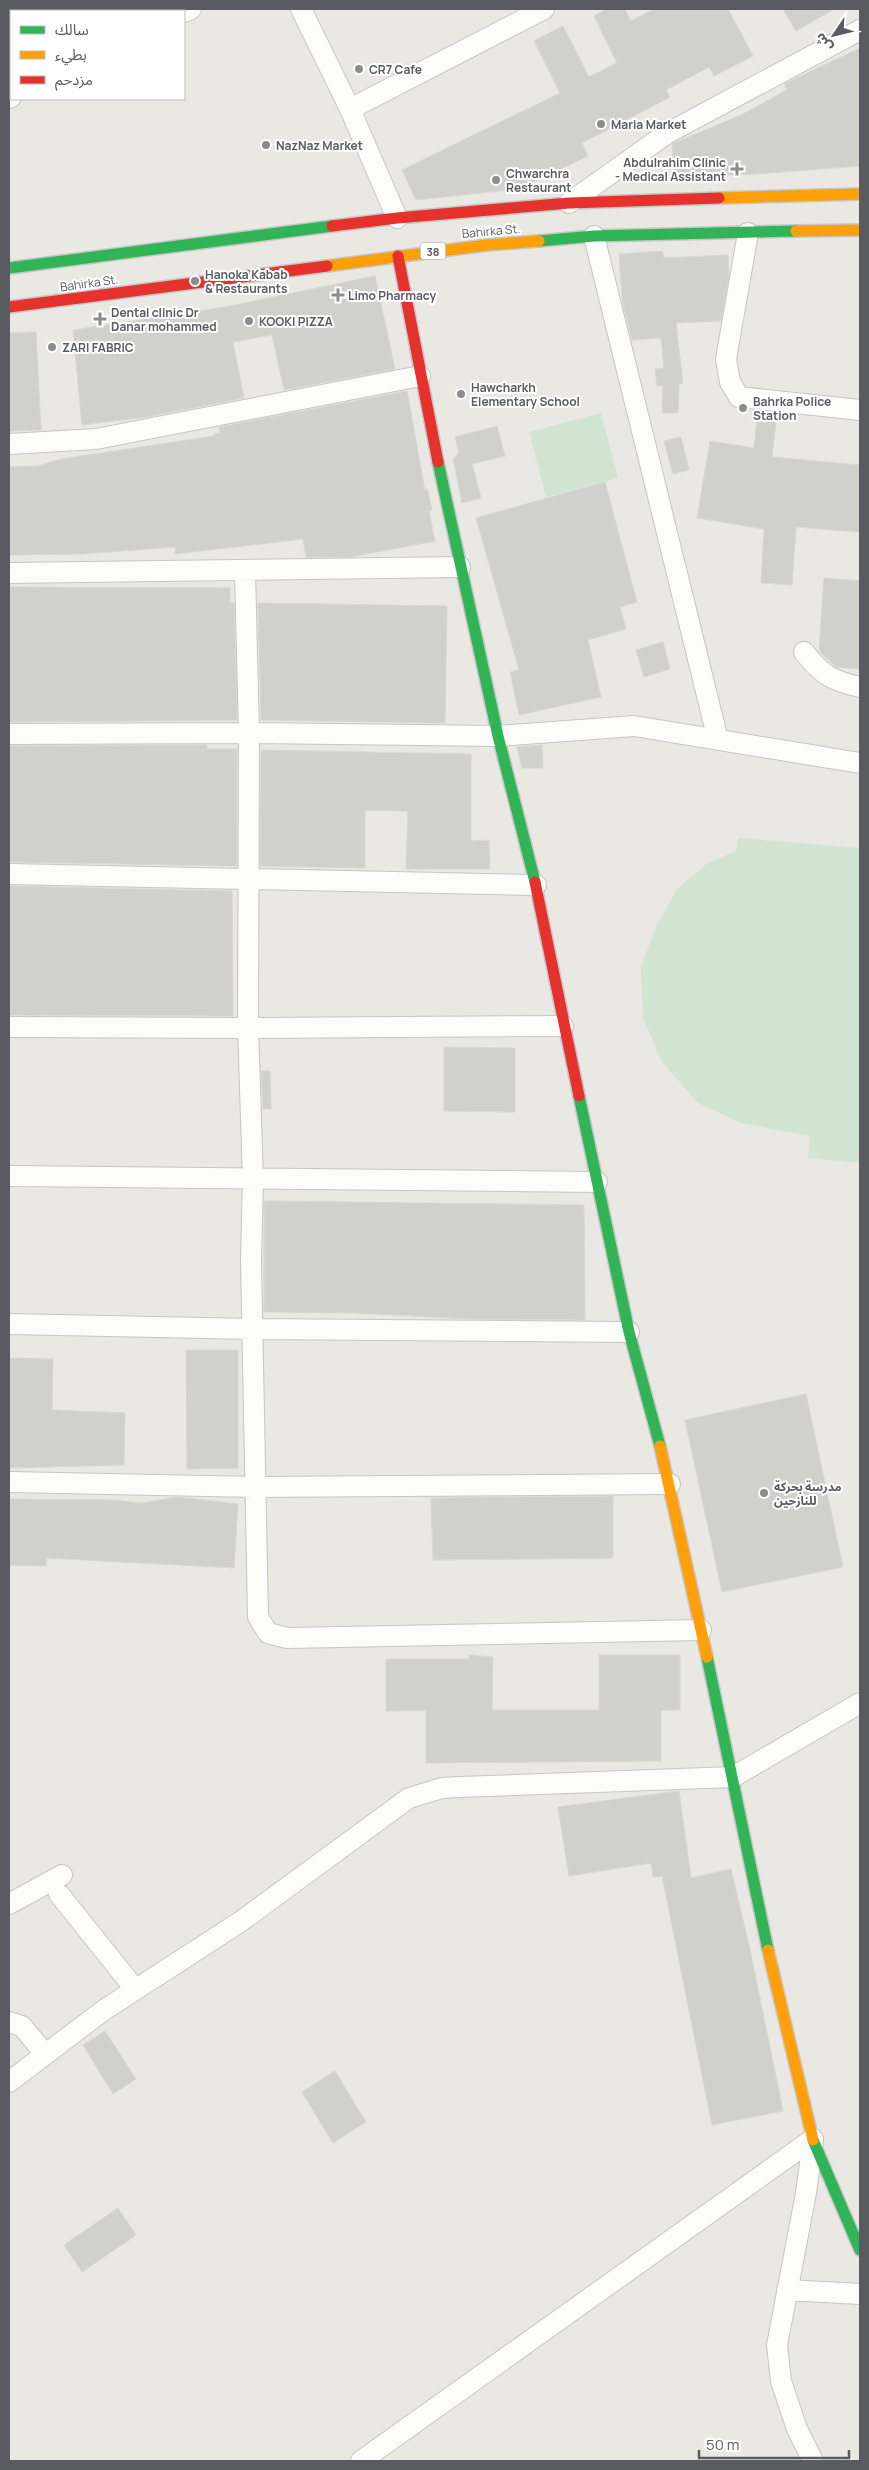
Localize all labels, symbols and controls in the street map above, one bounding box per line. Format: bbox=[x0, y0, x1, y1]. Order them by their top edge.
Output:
legend bbox=[10, 10, 185, 100]
north arrow bbox=[809, 10, 859, 60]
text: سالك bbox=[55, 19, 89, 40]
text: ش bbox=[810, 29, 836, 56]
text: بطيء bbox=[55, 44, 87, 66]
place label: CR7 Cafe bbox=[369, 61, 422, 78]
marker: CR7 Cafe bbox=[353, 63, 365, 75]
text: مزدحم bbox=[55, 69, 93, 91]
place label: Maria Market bbox=[611, 116, 686, 133]
marker: Maria Market bbox=[595, 118, 607, 130]
place label: NazNaz Market bbox=[276, 137, 363, 154]
marker: NazNaz Market bbox=[260, 139, 272, 151]
place label: Abdulrahim Clinic - Medical Assistant bbox=[615, 154, 726, 185]
marker: Abdulrahim Clinic - Medical Assistant bbox=[730, 162, 744, 176]
place label: Chwarchra Restaurant bbox=[506, 165, 572, 196]
marker: Chwarchra Restaurant bbox=[490, 174, 502, 186]
street label: Bahirka St. bbox=[461, 220, 521, 242]
road number: 38 bbox=[420, 242, 446, 260]
place label: Hanoka Kabab & Restaurants bbox=[205, 266, 288, 297]
street label: Bahirka St. bbox=[59, 271, 119, 295]
marker: Hanoka Kabab & Restaurants bbox=[189, 275, 201, 287]
place label: Limo Pharmacy bbox=[348, 287, 437, 304]
marker: Limo Pharmacy bbox=[332, 289, 344, 301]
place label: Dental clinic Dr Danar mohammed bbox=[111, 304, 217, 335]
marker: Dental clinic Dr Danar mohammed bbox=[93, 312, 107, 326]
place label: KOOKI PIZZA bbox=[259, 313, 333, 330]
marker: KOOKI PIZZA bbox=[243, 315, 255, 327]
place label: ZARI FABRIC bbox=[62, 339, 134, 356]
marker: ZARI FABRIC bbox=[46, 341, 58, 353]
place label: Hawcharkh Elementary School bbox=[471, 379, 580, 410]
marker: Hawcharkh Elementary School bbox=[455, 388, 467, 400]
place label: Bahrka Police Station bbox=[753, 393, 831, 424]
marker: Bahrka Police Station bbox=[737, 402, 749, 414]
place label: مدرسة بحركة للنازحين bbox=[774, 1478, 842, 1509]
marker: مدرسة بحركة للنازحين bbox=[758, 1487, 770, 1499]
scale bar bbox=[699, 2428, 849, 2460]
text: 50 m bbox=[706, 2434, 740, 2455]

